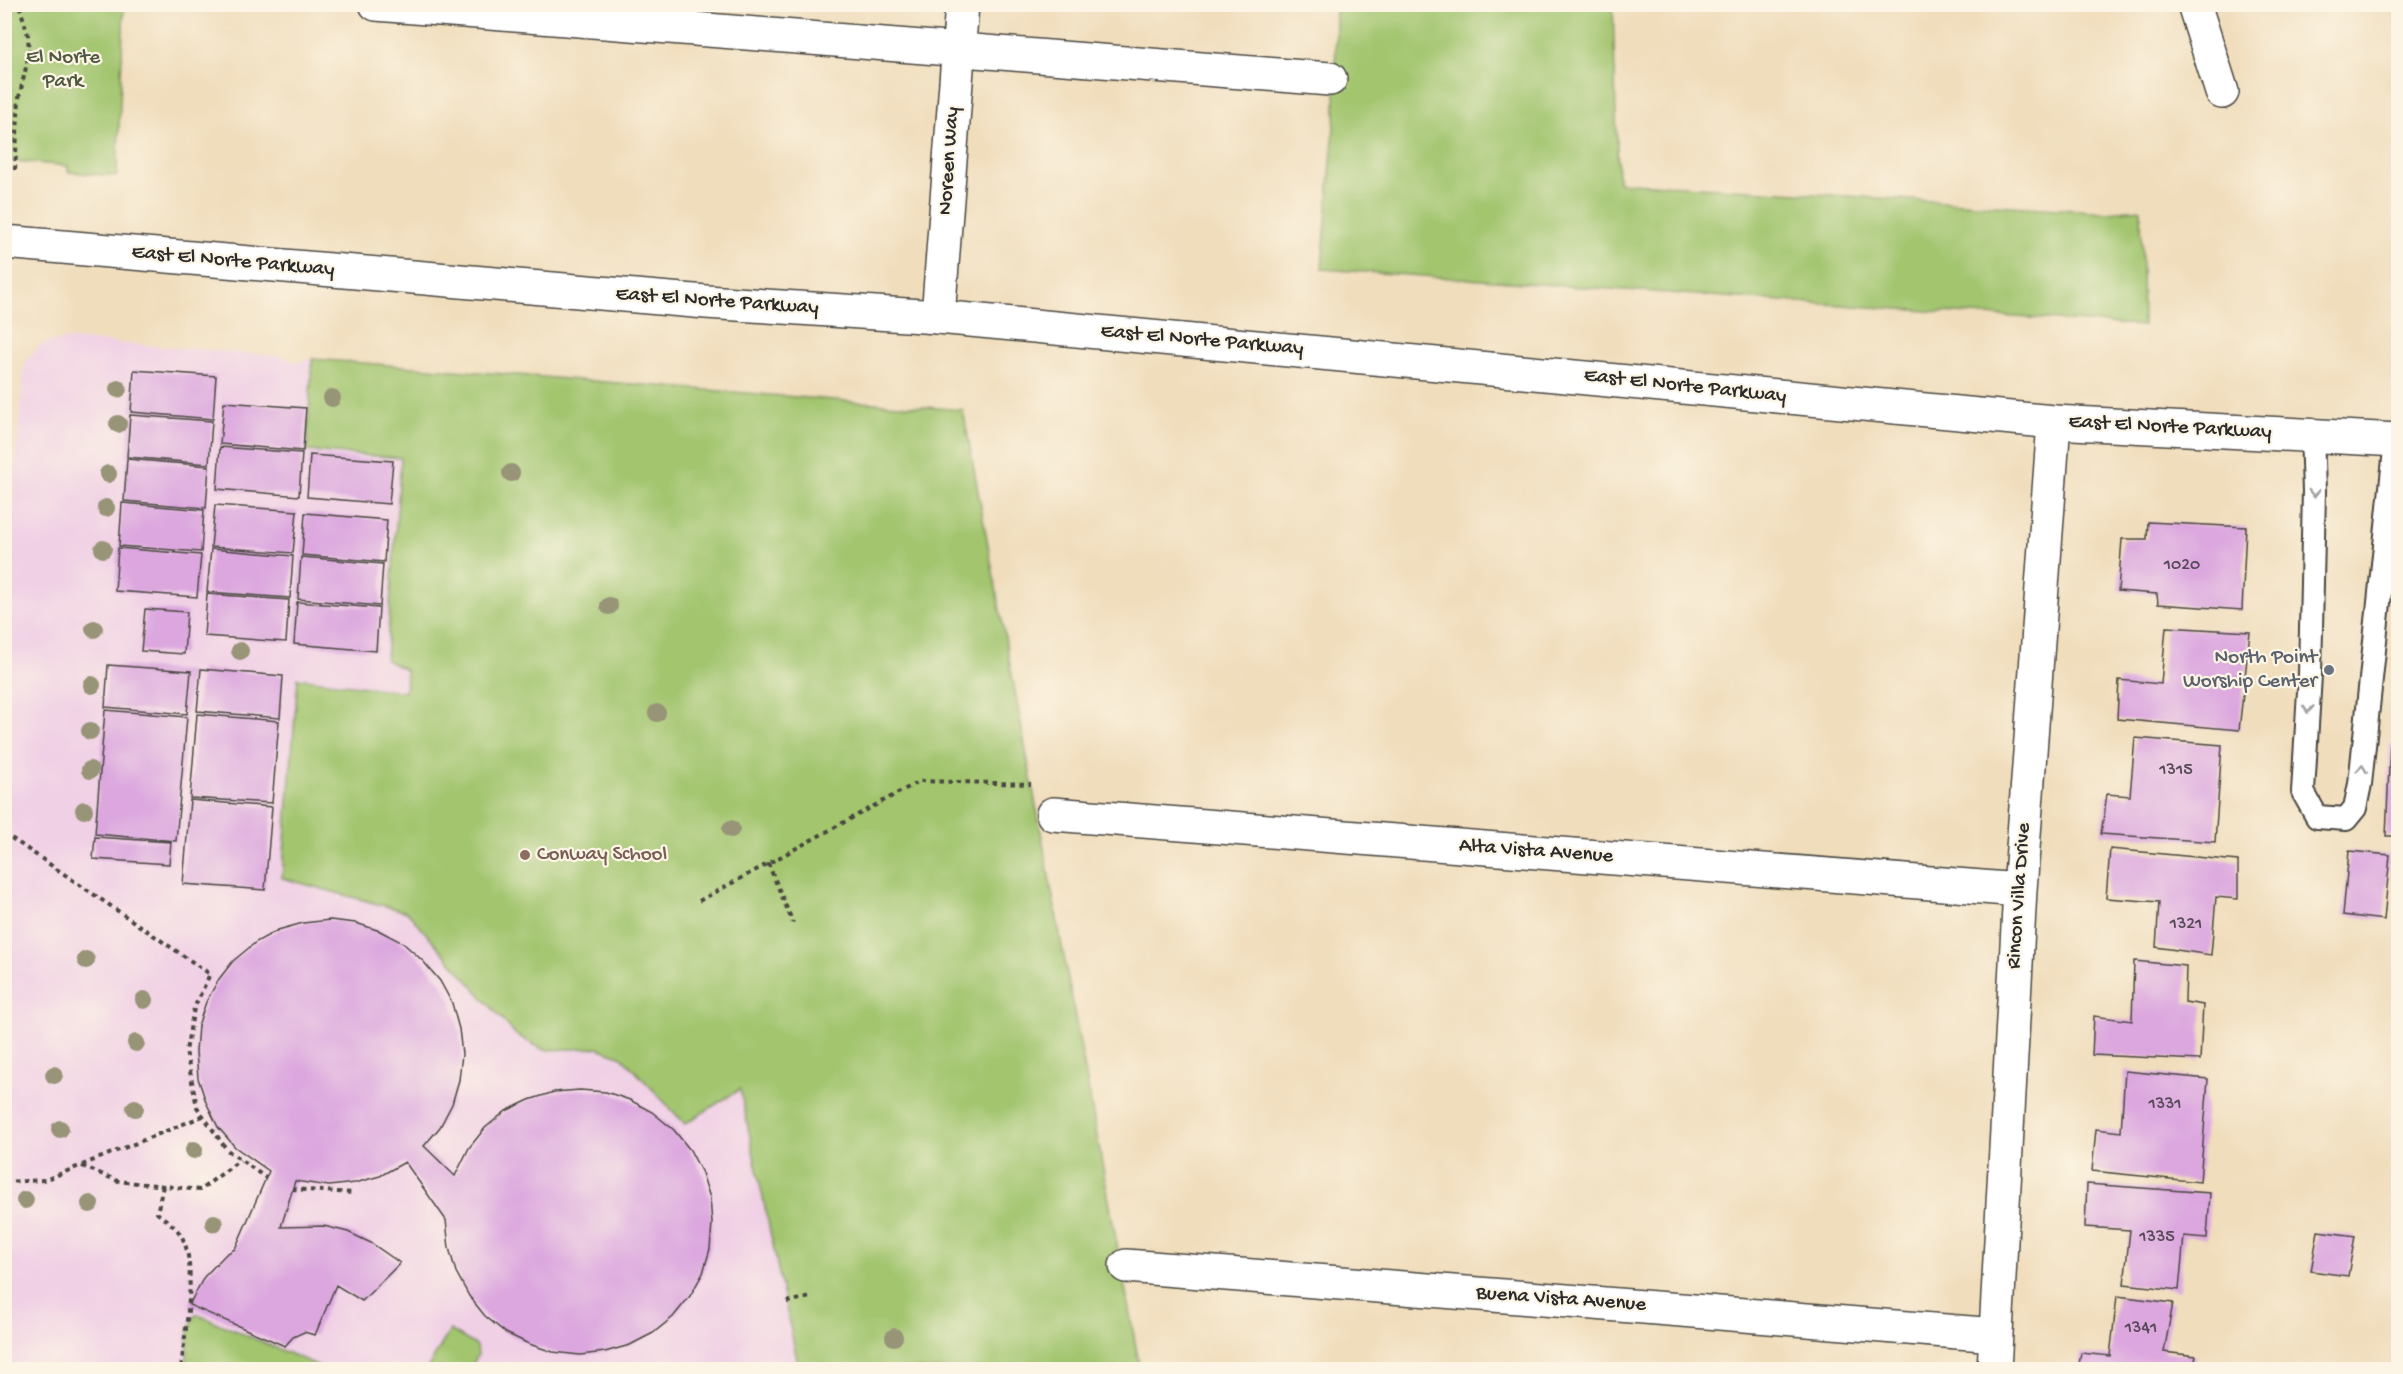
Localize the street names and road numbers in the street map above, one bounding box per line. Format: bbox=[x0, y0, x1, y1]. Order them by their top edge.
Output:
street label: Noreen Way bbox=[934, 106, 966, 216]
street label: East El Norte Parkway bbox=[131, 241, 335, 283]
street label: East El Norte Parkway bbox=[615, 282, 819, 322]
street label: East El Norte Parkway bbox=[1100, 320, 1304, 362]
street label: East El Norte Parkway bbox=[1583, 364, 1787, 410]
street label: East El Norte Parkway bbox=[2068, 410, 2272, 446]
street label: Rincon Villa Drive bbox=[2002, 821, 2038, 970]
street label: Alta Vista Avenue bbox=[1458, 834, 1615, 870]
street label: Buena Vista Avenue bbox=[1474, 1282, 1648, 1318]

